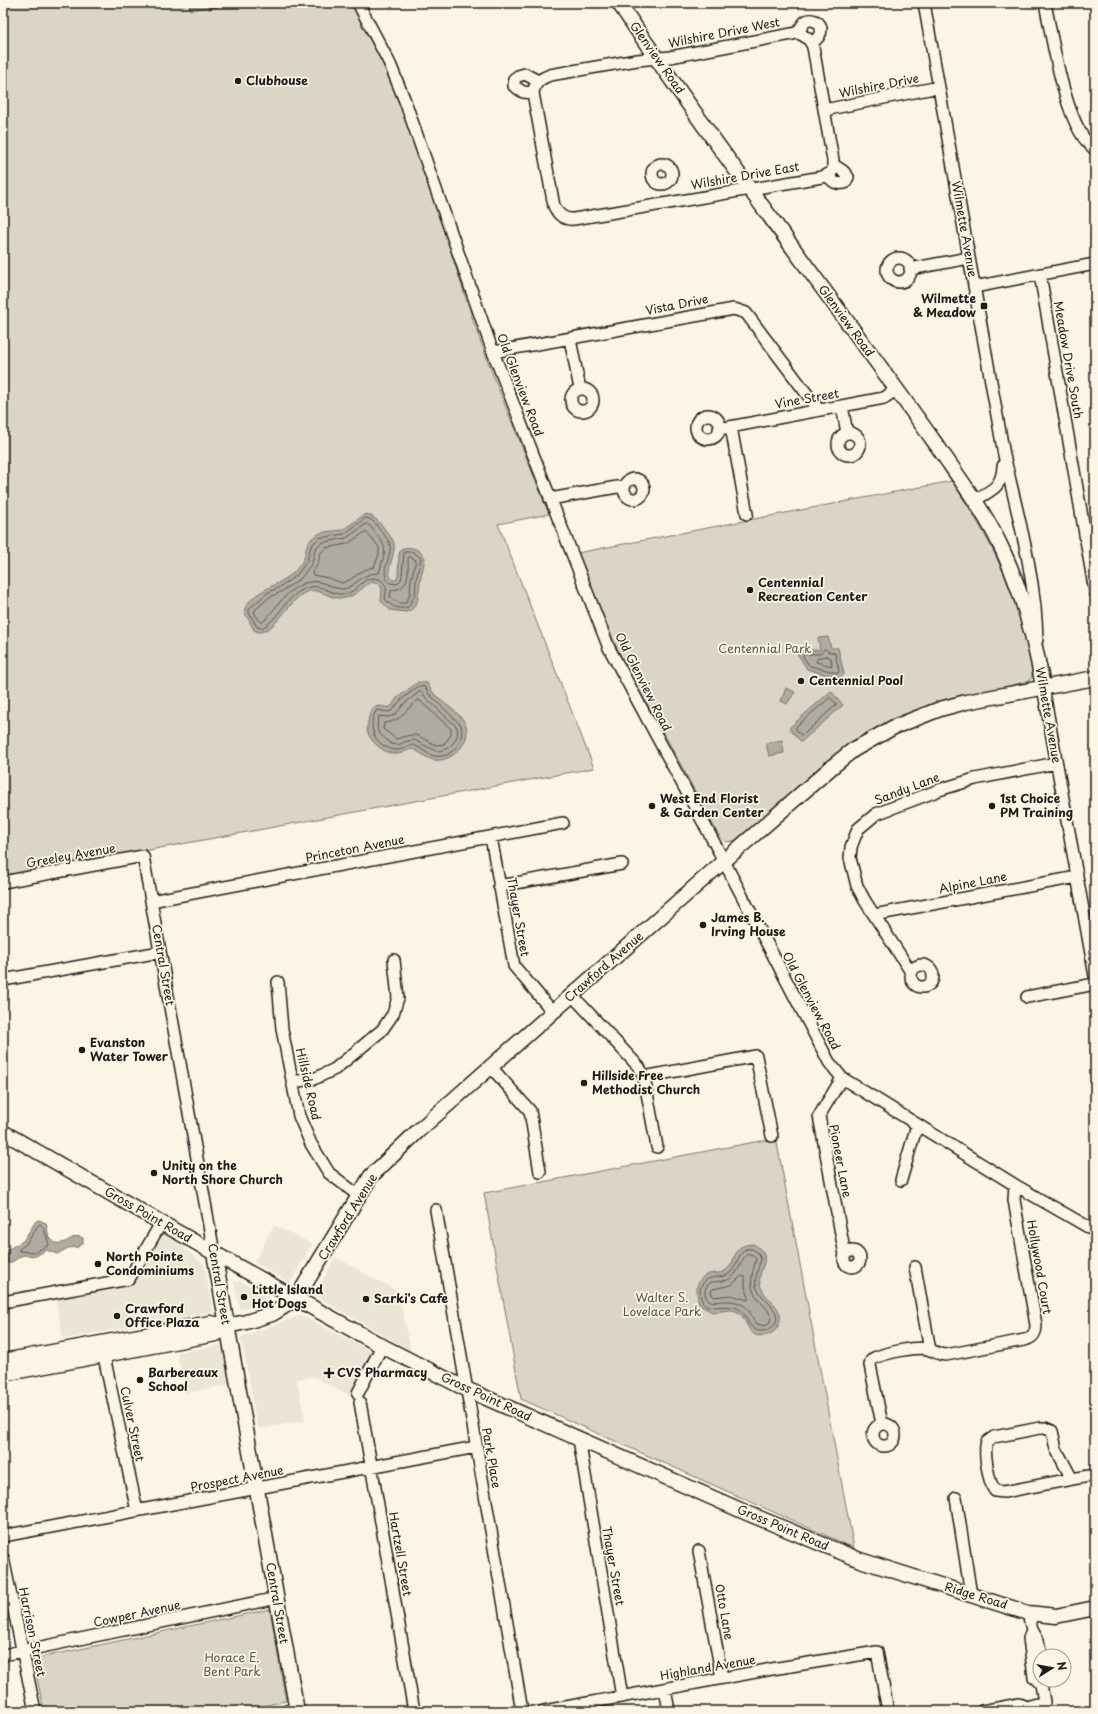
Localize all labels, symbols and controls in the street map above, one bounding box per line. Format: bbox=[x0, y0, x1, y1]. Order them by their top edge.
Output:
street label: Wilshire Drive West bbox=[667, 12, 781, 52]
street label: Glenview Road bbox=[626, 17, 690, 97]
street label: Wilshire Drive bbox=[837, 68, 920, 102]
place label: Clubhouse bbox=[246, 71, 308, 89]
marker: Clubhouse bbox=[233, 76, 243, 86]
street label: Wilshire Drive East bbox=[689, 157, 800, 193]
street label: Wilmette Avenue bbox=[948, 179, 982, 279]
street label: Glenview Road bbox=[815, 281, 879, 360]
street label: Vista Drive bbox=[644, 289, 710, 319]
place label: Wilmette & Meadow bbox=[913, 289, 976, 321]
street label: Meadow Drive South bbox=[1050, 300, 1088, 420]
marker: Wilmette & Meadow bbox=[979, 301, 989, 311]
street label: Old Glenview Road bbox=[493, 331, 549, 439]
street label: Vine Street bbox=[773, 384, 840, 413]
place label: Centennial Recreation Center bbox=[758, 573, 868, 605]
marker: Centennial Recreation Center bbox=[745, 585, 755, 595]
street label: Old Glenview Road bbox=[611, 629, 677, 734]
park label: Centennial Park bbox=[718, 639, 812, 657]
street label: Wilmette Avenue bbox=[1032, 665, 1066, 765]
place label: Centennial Pool bbox=[809, 671, 904, 689]
marker: Centennial Pool bbox=[796, 676, 806, 686]
street label: Sandy Lane bbox=[872, 767, 942, 809]
place label: West End Florist & Garden Center bbox=[660, 789, 764, 821]
place label: 1st Choice PM Training bbox=[1000, 789, 1073, 821]
marker: West End Florist & Garden Center bbox=[647, 801, 657, 811]
marker: 1st Choice PM Training bbox=[987, 801, 997, 811]
street label: Princeton Avenue bbox=[304, 830, 406, 866]
street label: Greeley Avenue bbox=[25, 838, 117, 872]
street label: Alpine Lane bbox=[937, 867, 1009, 897]
street label: Thayer Street bbox=[503, 876, 535, 958]
place label: James B. Irving House bbox=[711, 908, 786, 940]
marker: James B. Irving House bbox=[698, 920, 708, 930]
street label: Central Street bbox=[148, 923, 180, 1007]
street label: Crawford Avenue bbox=[560, 927, 647, 1006]
street label: Old Glenview Road bbox=[778, 948, 845, 1053]
place label: Evanston Water Tower bbox=[90, 1033, 169, 1065]
marker: Evanston Water Tower bbox=[77, 1045, 87, 1055]
street label: Hillside Road bbox=[292, 1046, 326, 1122]
place label: Hillside Free Methodist Church bbox=[592, 1066, 700, 1098]
marker: Hillside Free Methodist Church bbox=[579, 1078, 589, 1088]
street label: Pioneer Lane bbox=[825, 1123, 857, 1199]
place label: Unity on the North Shore Church bbox=[162, 1156, 283, 1188]
marker: Unity on the North Shore Church bbox=[149, 1168, 159, 1178]
street label: Crawford Avenue bbox=[313, 1169, 381, 1263]
street label: Gross Point Road bbox=[102, 1182, 195, 1246]
street label: Hollywood Court bbox=[1023, 1218, 1057, 1315]
street label: Central Street bbox=[204, 1242, 236, 1326]
place label: North Pointe Condominiums bbox=[106, 1247, 194, 1279]
marker: North Pointe Condominiums bbox=[93, 1259, 103, 1269]
place label: Little Island Hot Dogs bbox=[252, 1280, 323, 1312]
park label: Walter S. Lovelace Park bbox=[623, 1288, 701, 1320]
place label: Sarki's Cafe bbox=[374, 1289, 449, 1307]
marker: Little Island Hot Dogs bbox=[239, 1292, 249, 1302]
marker: Sarki's Cafe bbox=[361, 1294, 371, 1304]
place label: Crawford Office Plaza bbox=[125, 1299, 200, 1331]
marker: Crawford Office Plaza bbox=[112, 1311, 122, 1321]
place label: Barbereaux School bbox=[148, 1363, 218, 1395]
place label: CVS Pharmacy bbox=[337, 1363, 427, 1381]
street label: Gross Point Road bbox=[438, 1367, 535, 1425]
marker: CVS Pharmacy bbox=[324, 1368, 334, 1378]
marker: Barbereaux School bbox=[135, 1375, 145, 1385]
street label: Culver Street bbox=[116, 1385, 150, 1463]
street label: Park Place bbox=[478, 1426, 506, 1489]
street label: Prospect Avenue bbox=[189, 1460, 285, 1496]
street label: Gross Point Road bbox=[735, 1500, 832, 1555]
street label: Hartzell Street bbox=[385, 1510, 417, 1598]
street label: Thayer Street bbox=[598, 1525, 630, 1607]
street label: Central Street bbox=[262, 1561, 294, 1645]
street label: Ridge Road bbox=[943, 1577, 1010, 1613]
street label: Otto Lane bbox=[711, 1582, 739, 1642]
street label: Harrison Street bbox=[15, 1585, 51, 1678]
street label: Cowper Avenue bbox=[92, 1595, 182, 1631]
park label: Horace E. Bent Park bbox=[203, 1648, 261, 1680]
north arrow bbox=[1032, 1648, 1072, 1688]
street label: Highland Avenue bbox=[659, 1650, 757, 1684]
text: N bbox=[1053, 1660, 1072, 1672]

